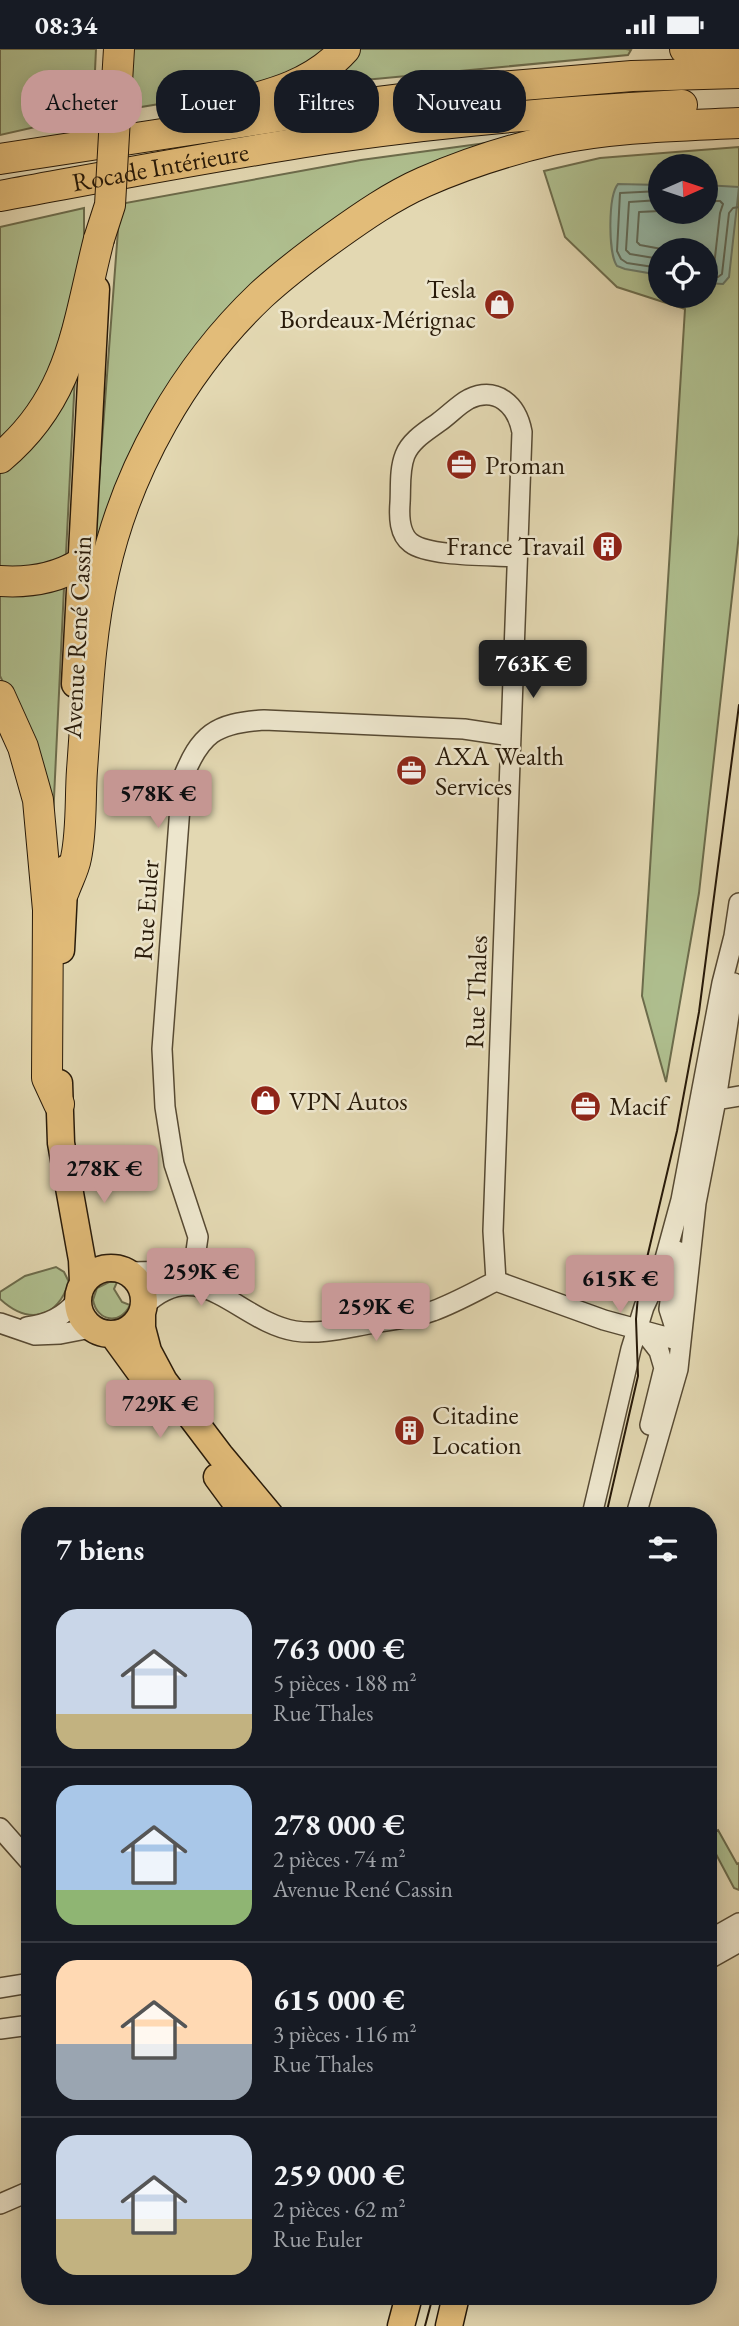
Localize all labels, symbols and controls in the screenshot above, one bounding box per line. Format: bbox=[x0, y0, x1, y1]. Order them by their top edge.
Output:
text: 08:34 bbox=[35, 8, 97, 42]
chip: Acheter bbox=[21, 70, 142, 133]
chip: Louer bbox=[156, 70, 260, 133]
chip: Filtres bbox=[274, 70, 379, 133]
chip: Nouveau bbox=[393, 70, 526, 133]
street label: Rocade Intérieure bbox=[69, 134, 251, 199]
north arrow bbox=[648, 154, 718, 224]
map controls bbox=[648, 154, 718, 308]
button: locate bbox=[648, 238, 718, 308]
place label: Tesla Bordeaux-Mérignac bbox=[279, 272, 477, 336]
shop icon: Tesla Bordeaux-Mérignac bbox=[482, 287, 516, 321]
office icon: Proman bbox=[445, 448, 479, 482]
place label: Proman bbox=[485, 448, 566, 482]
place label: France Travail bbox=[446, 529, 585, 563]
building icon: France Travail bbox=[591, 529, 625, 563]
street label: Avenue René Cassin bbox=[55, 534, 99, 740]
pin: 763K € bbox=[476, 641, 590, 700]
text: 763K € bbox=[495, 648, 571, 678]
place label: AXA Wealth Services bbox=[434, 739, 564, 803]
office icon: AXA Wealth Services bbox=[395, 754, 429, 788]
pin: 578K € bbox=[101, 771, 215, 830]
text: 578K € bbox=[120, 778, 196, 808]
street label: Rue Euler bbox=[126, 858, 167, 962]
street label: Rue Thales bbox=[457, 935, 495, 1049]
shop icon: VPN Autos bbox=[249, 1084, 283, 1118]
place label: VPN Autos bbox=[289, 1084, 408, 1118]
office icon: Macif bbox=[569, 1089, 603, 1123]
place label: Macif bbox=[609, 1089, 670, 1123]
pin: 278K € bbox=[47, 1145, 161, 1205]
text: 278K € bbox=[66, 1153, 142, 1183]
pin: 259K € bbox=[144, 1249, 258, 1308]
pin: 615K € bbox=[563, 1255, 677, 1315]
text: 259K € bbox=[163, 1256, 239, 1286]
text: 615K € bbox=[582, 1263, 658, 1293]
pin: 259K € bbox=[319, 1283, 433, 1343]
text: 259K € bbox=[338, 1291, 414, 1321]
pin: 729K € bbox=[103, 1381, 217, 1440]
text: 729K € bbox=[122, 1388, 198, 1418]
place label: Citadine Location bbox=[432, 1398, 522, 1462]
building icon: Citadine Location bbox=[392, 1413, 426, 1447]
text: 7 biens bbox=[56, 1530, 144, 1569]
icon: filters bbox=[644, 1530, 682, 1568]
text: 763 000 € bbox=[273, 1629, 405, 1668]
icon: home bbox=[112, 1637, 196, 1721]
text: 5 pièces · 188 m² bbox=[273, 1668, 417, 1698]
text: Rue Thales bbox=[273, 1698, 373, 1728]
text: 278 000 € bbox=[273, 1805, 405, 1844]
icon: home bbox=[112, 1813, 196, 1897]
text: 2 pièces · 74 m² bbox=[273, 1844, 406, 1874]
text: Avenue René Cassin bbox=[273, 1874, 453, 1904]
text: 615 000 € bbox=[273, 1980, 405, 2019]
icon: home bbox=[112, 1988, 196, 2072]
text: 3 pièces · 116 m² bbox=[273, 2019, 417, 2049]
text: Rue Thales bbox=[273, 2049, 373, 2079]
text: 259 000 € bbox=[273, 2155, 405, 2194]
icon: home bbox=[112, 2163, 196, 2247]
text: 2 pièces · 62 m² bbox=[273, 2194, 406, 2224]
text: Rue Euler bbox=[273, 2224, 362, 2254]

